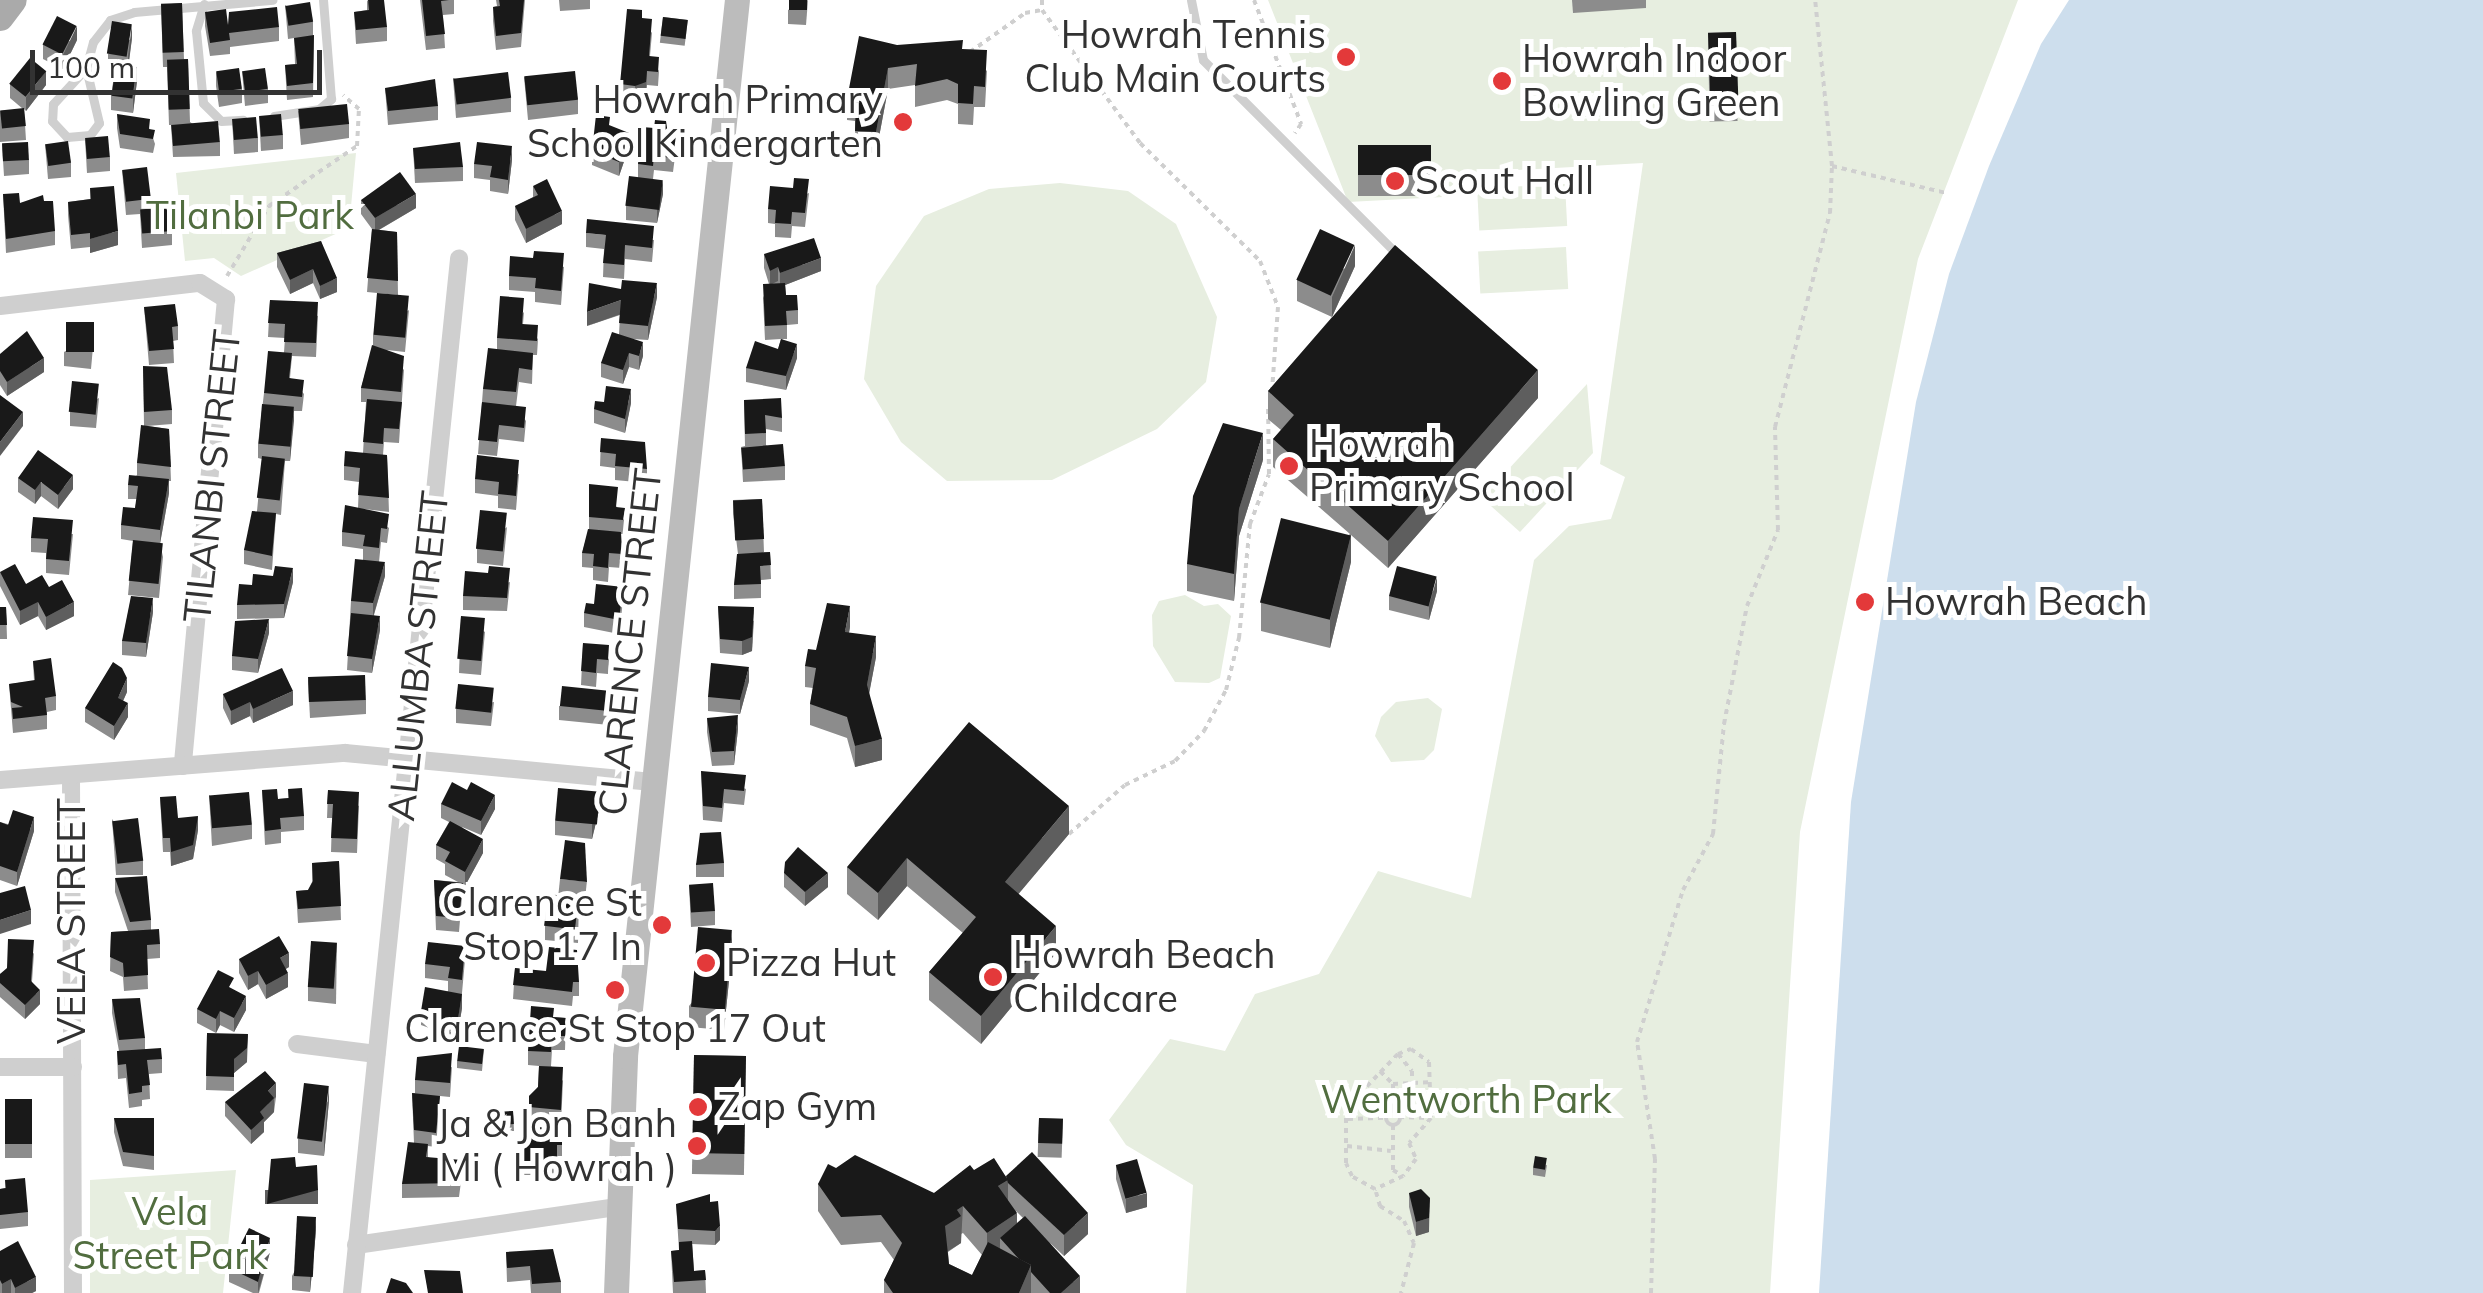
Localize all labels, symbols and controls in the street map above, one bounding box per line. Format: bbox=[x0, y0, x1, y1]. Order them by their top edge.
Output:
place label: Howrah Tennis Club Main Courts bbox=[1024, 12, 1326, 101]
scale bar bbox=[35, 30, 328, 92]
place label: Howrah Indoor Bowling Green bbox=[1522, 36, 1786, 125]
marker: Howrah Tennis Club Main Courts bbox=[1335, 46, 1357, 68]
text: 100 m bbox=[47, 48, 135, 86]
marker: Howrah Indoor Bowling Green bbox=[1491, 70, 1513, 92]
place label: Howrah Primary School Kindergarten bbox=[527, 77, 883, 166]
marker: Howrah Primary School Kindergarten bbox=[892, 111, 914, 133]
place label: Scout Hall bbox=[1415, 158, 1594, 204]
marker: Scout Hall bbox=[1384, 170, 1406, 192]
park label: Tilanbi Park bbox=[146, 193, 354, 239]
street label: TILANBI STREET bbox=[174, 327, 250, 625]
place label: Howrah Primary School bbox=[1309, 421, 1575, 510]
marker: Howrah Primary School bbox=[1278, 455, 1300, 477]
street label: CLARENCE STREET bbox=[589, 466, 671, 818]
street label: ALLUMBA STREET bbox=[378, 489, 458, 823]
place label: Howrah Beach bbox=[1885, 579, 2148, 625]
marker: Howrah Beach bbox=[1854, 591, 1876, 613]
street label: VELA STREET bbox=[49, 798, 95, 1044]
place label: Clarence St Stop 17 In bbox=[442, 880, 642, 969]
marker: Clarence St Stop 17 In bbox=[651, 914, 673, 936]
place label: Howrah Beach Childcare bbox=[1013, 932, 1276, 1022]
place label: Pizza Hut bbox=[726, 940, 896, 986]
marker: Pizza Hut bbox=[695, 952, 717, 974]
marker: Howrah Beach Childcare bbox=[982, 966, 1004, 988]
marker: Clarence St Stop 17 Out bbox=[604, 979, 626, 1001]
place label: Clarence St Stop 17 Out bbox=[404, 1006, 826, 1052]
park label: Wentworth Park bbox=[1320, 1077, 1612, 1123]
place label: Zap Gym bbox=[718, 1084, 877, 1130]
marker: Zap Gym bbox=[687, 1096, 709, 1118]
place label: Ja & Jon Banh Mi ( Howrah ) bbox=[437, 1101, 677, 1190]
marker: Ja & Jon Banh Mi ( Howrah ) bbox=[686, 1135, 708, 1157]
park label: Vela Street Park bbox=[73, 1189, 267, 1278]

